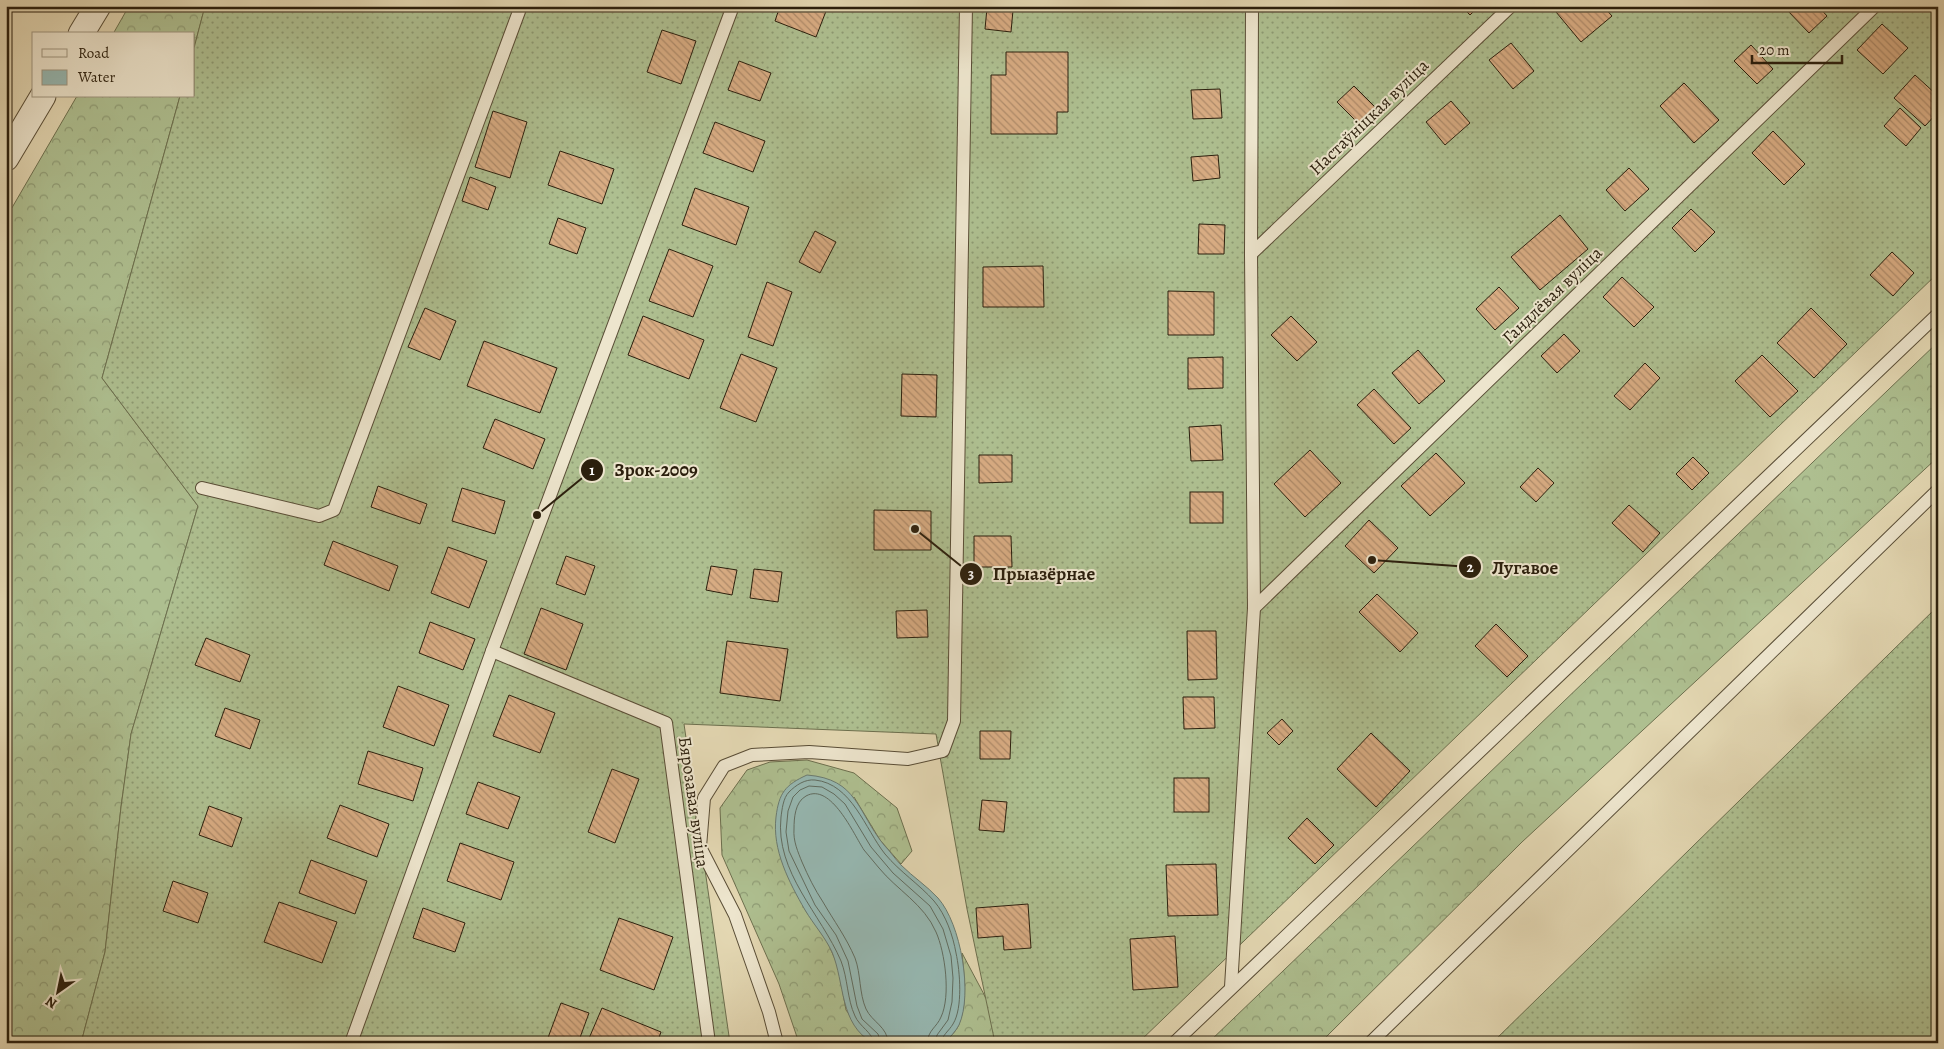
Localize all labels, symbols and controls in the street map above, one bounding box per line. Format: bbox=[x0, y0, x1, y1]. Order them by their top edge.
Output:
legend bbox=[32, 32, 195, 98]
scale bar bbox=[1752, 32, 1842, 64]
text: 20 m bbox=[1759, 40, 1790, 60]
text: Road bbox=[78, 43, 110, 63]
street label: Настаўніцкая вуліца bbox=[1304, 53, 1434, 180]
text: Water bbox=[77, 67, 115, 87]
street label: Гандлёвая вуліца bbox=[1497, 240, 1608, 349]
callout: Зрок-2009 bbox=[580, 453, 708, 487]
text: Зрок-2009 bbox=[614, 457, 698, 483]
text: 1 bbox=[589, 460, 595, 480]
callout: Лугавое bbox=[1457, 550, 1569, 584]
text: Лугавое bbox=[1492, 555, 1558, 581]
callout: Прыазёрнае bbox=[958, 557, 1105, 591]
text: 2 bbox=[1466, 557, 1474, 577]
text: Прыазёрнае bbox=[993, 561, 1095, 587]
text: 3 bbox=[968, 564, 974, 584]
street label: Бярозавая вуліца bbox=[673, 735, 715, 870]
north arrow bbox=[32, 966, 82, 1016]
text: N bbox=[42, 992, 61, 1013]

